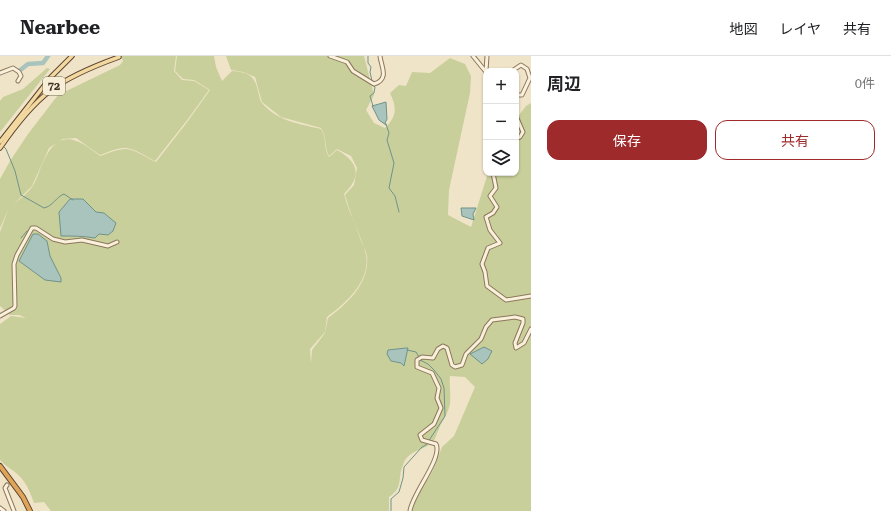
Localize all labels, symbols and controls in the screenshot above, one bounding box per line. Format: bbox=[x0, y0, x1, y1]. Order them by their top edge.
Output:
text: Nearbee bbox=[20, 16, 100, 39]
text: 地図 bbox=[729, 21, 757, 37]
text: レイヤ bbox=[779, 21, 821, 37]
text: 共有 bbox=[843, 21, 871, 37]
map controls bbox=[483, 68, 519, 176]
button: + bbox=[483, 68, 519, 104]
text: 周辺 bbox=[547, 74, 581, 94]
text: 0件 bbox=[855, 76, 875, 91]
road number: 72 bbox=[43, 77, 65, 95]
button: − bbox=[483, 104, 519, 140]
button: 保存 bbox=[547, 120, 707, 160]
button: 共有 bbox=[715, 120, 875, 160]
button: layers bbox=[483, 140, 519, 176]

